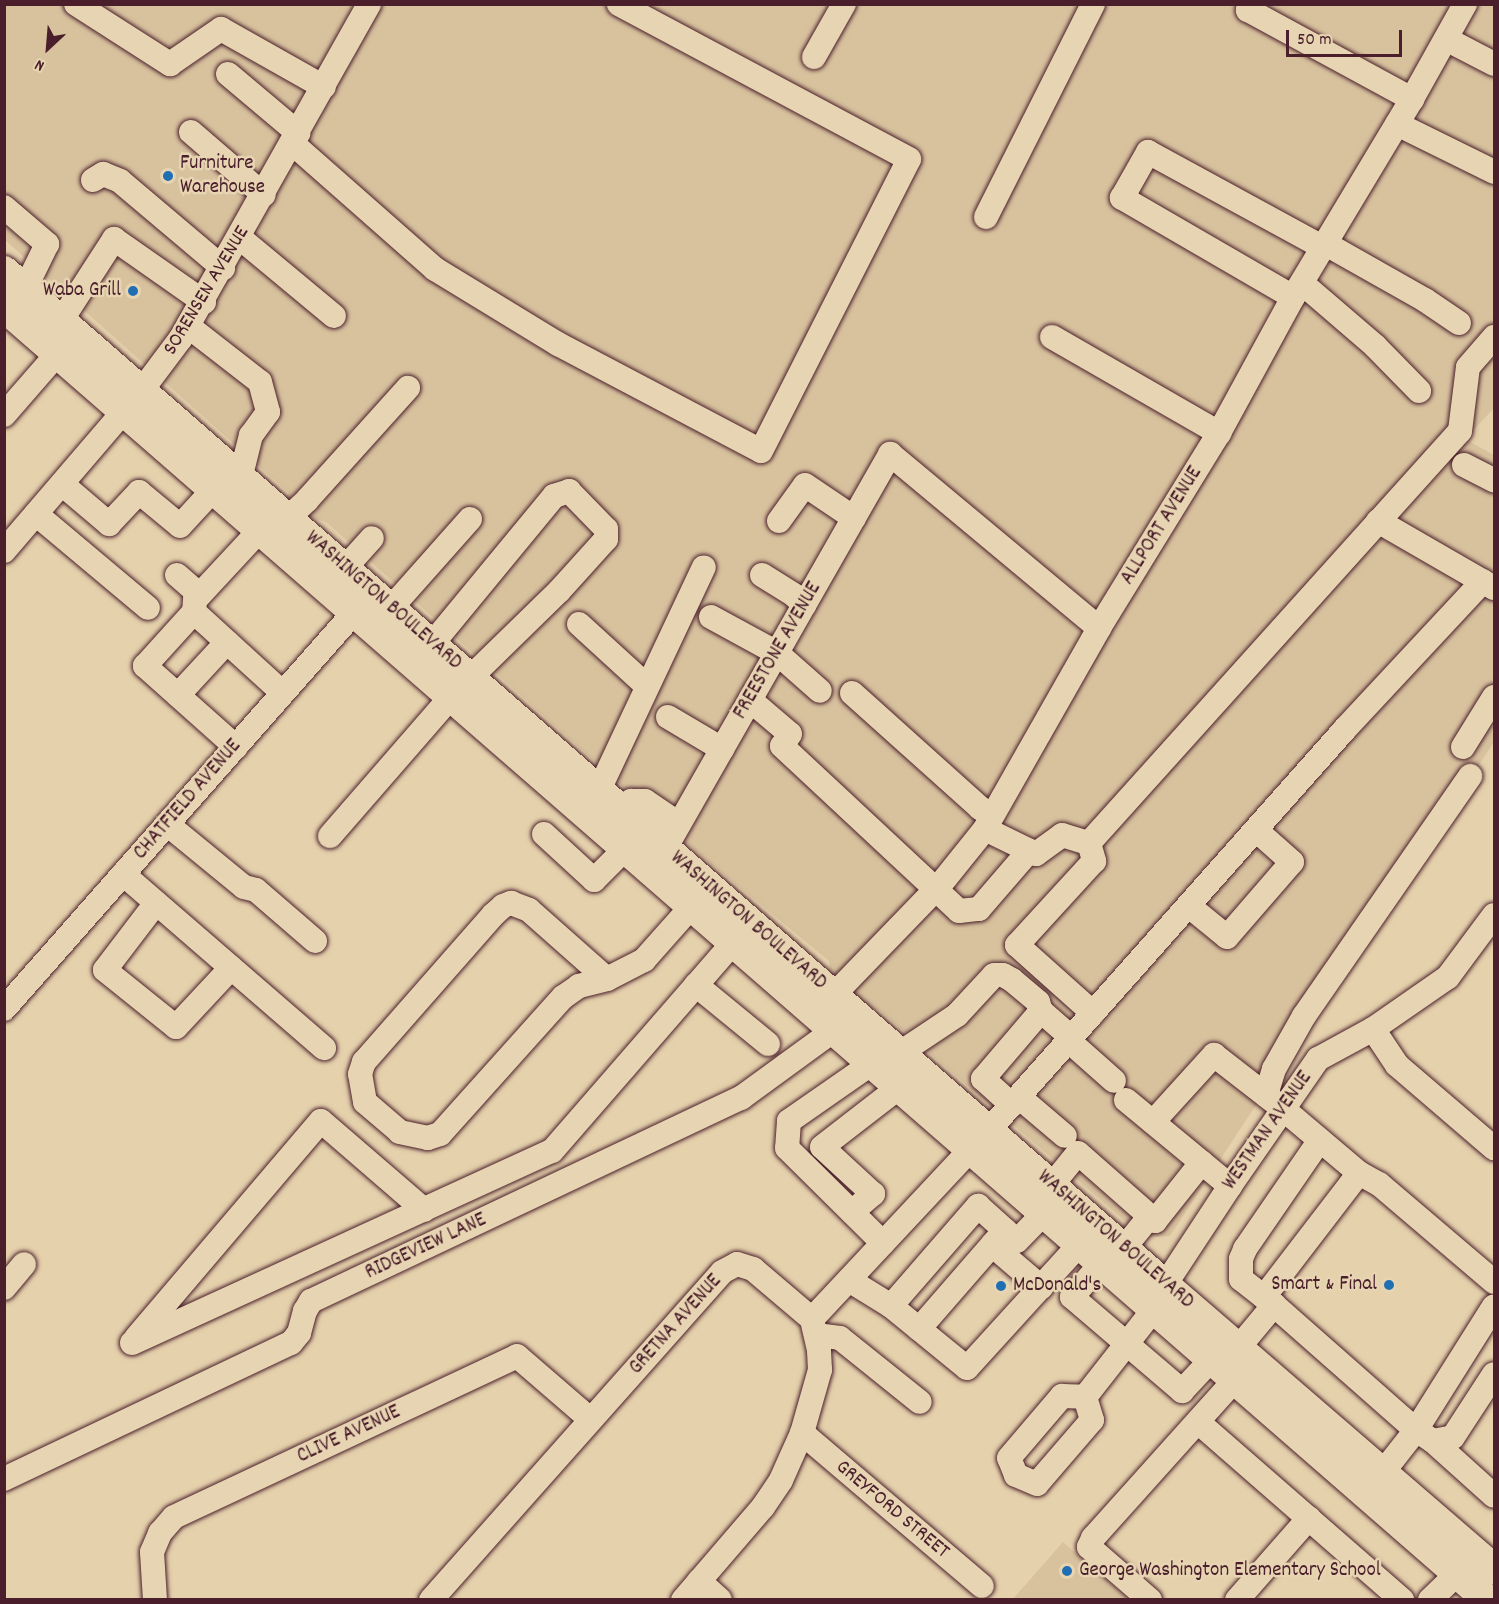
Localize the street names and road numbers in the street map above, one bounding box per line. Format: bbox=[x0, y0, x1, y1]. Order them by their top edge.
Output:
street label: SORENSEN AVENUE bbox=[158, 222, 256, 360]
street label: ALLPORT AVENUE bbox=[1116, 462, 1208, 590]
street label: WASHINGTON BOULEVARD bbox=[299, 526, 467, 676]
street label: FREESTONE AVENUE bbox=[729, 578, 827, 724]
street label: CHATFIELD AVENUE bbox=[129, 734, 247, 866]
street label: WASHINGTON BOULEVARD bbox=[664, 846, 832, 996]
street label: WESTMAN AVENUE bbox=[1218, 1067, 1318, 1195]
street label: WASHINGTON BOULEVARD bbox=[1031, 1165, 1199, 1315]
street label: RIDGEVIEW LANE bbox=[361, 1208, 491, 1286]
street label: GRETNA AVENUE bbox=[624, 1270, 728, 1380]
street label: CLIVE AVENUE bbox=[293, 1400, 405, 1470]
street label: GREYFORD STREET bbox=[830, 1455, 954, 1565]

